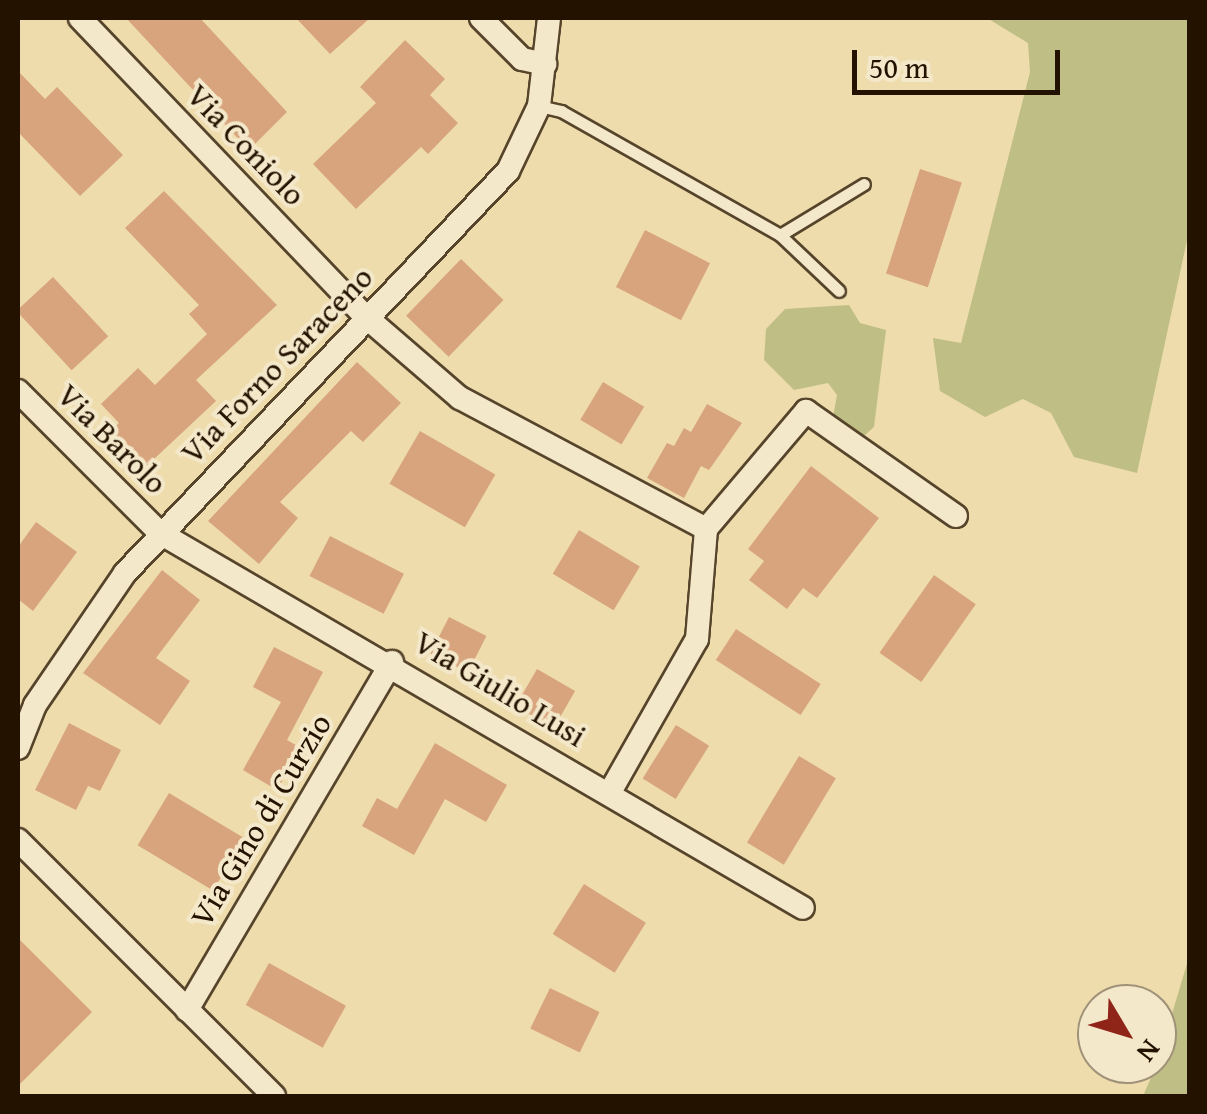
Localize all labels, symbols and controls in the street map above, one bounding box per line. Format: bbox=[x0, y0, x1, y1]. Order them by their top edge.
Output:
scale bar bbox=[857, 30, 1064, 92]
text: 50 m bbox=[869, 45, 929, 89]
street label: Via Coniolo bbox=[179, 76, 313, 214]
street label: Via Forno Saraceno bbox=[173, 258, 381, 472]
street label: Via Barolo bbox=[49, 376, 175, 502]
street label: Via Giulio Lusi bbox=[407, 623, 593, 755]
street label: Via Gino di Curzio bbox=[182, 707, 340, 933]
north arrow bbox=[1077, 984, 1177, 1084]
text: N bbox=[1128, 1032, 1171, 1072]

